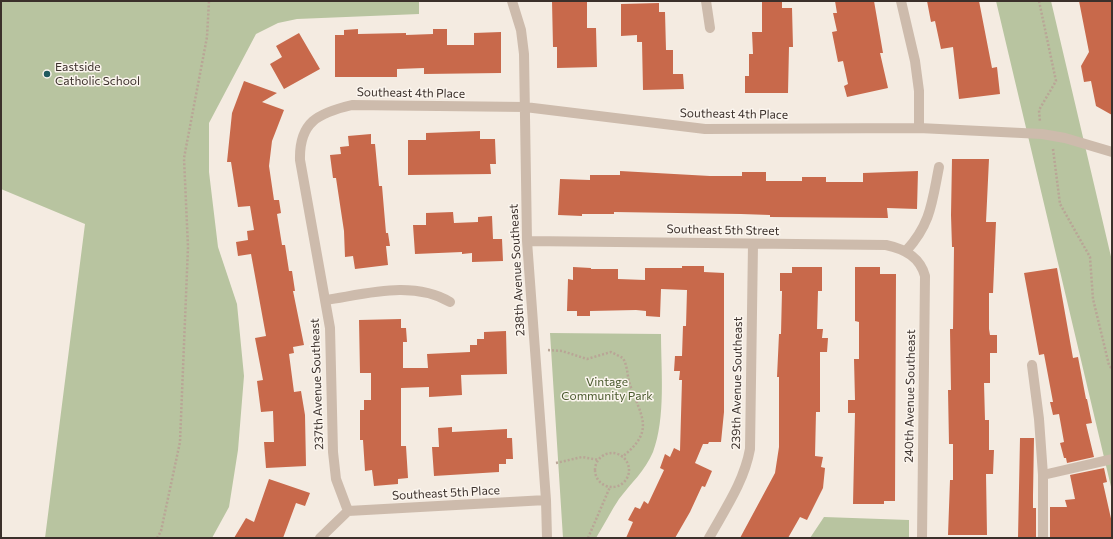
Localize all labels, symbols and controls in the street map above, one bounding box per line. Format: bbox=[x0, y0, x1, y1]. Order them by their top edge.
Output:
place label: Eastside Catholic School bbox=[55, 60, 140, 88]
marker: Eastside Catholic School bbox=[42, 69, 52, 79]
street label: Southeast 4th Place bbox=[357, 85, 465, 101]
street label: Southeast 4th Place bbox=[680, 106, 788, 122]
street label: 238th Avenue Southeast bbox=[506, 203, 528, 337]
street label: Southeast 5th Street bbox=[666, 222, 780, 238]
street label: 239th Avenue Southeast bbox=[729, 316, 745, 450]
street label: 237th Avenue Southeast bbox=[308, 318, 326, 450]
street label: 240th Avenue Southeast bbox=[902, 329, 918, 463]
park label: Vintage Community Park bbox=[561, 375, 653, 403]
street label: Southeast 5th Place bbox=[392, 483, 500, 503]

